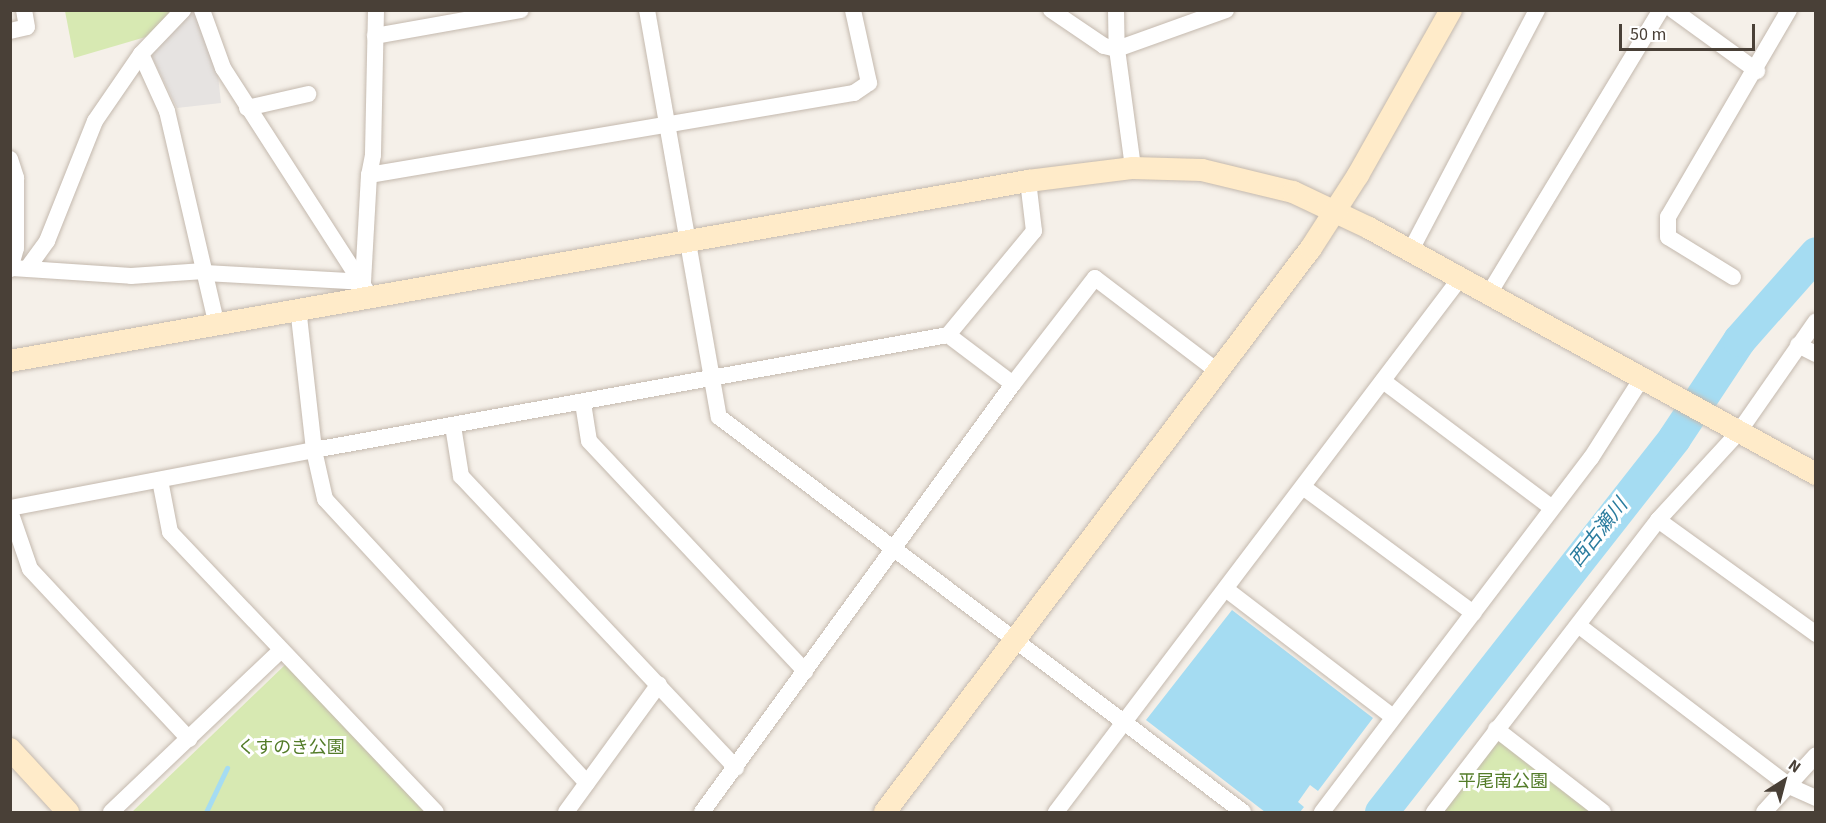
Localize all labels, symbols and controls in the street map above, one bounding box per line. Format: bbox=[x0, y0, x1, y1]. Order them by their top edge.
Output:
scale bar bbox=[1622, 12, 1758, 50]
text: 50 m bbox=[1630, 22, 1666, 47]
water label: 西古瀬川 bbox=[1565, 494, 1633, 572]
park label: くすのき公園 bbox=[237, 737, 345, 759]
north arrow bbox=[1754, 751, 1814, 811]
text: N bbox=[1784, 754, 1805, 778]
park label: 平尾南公園 bbox=[1458, 771, 1548, 793]

